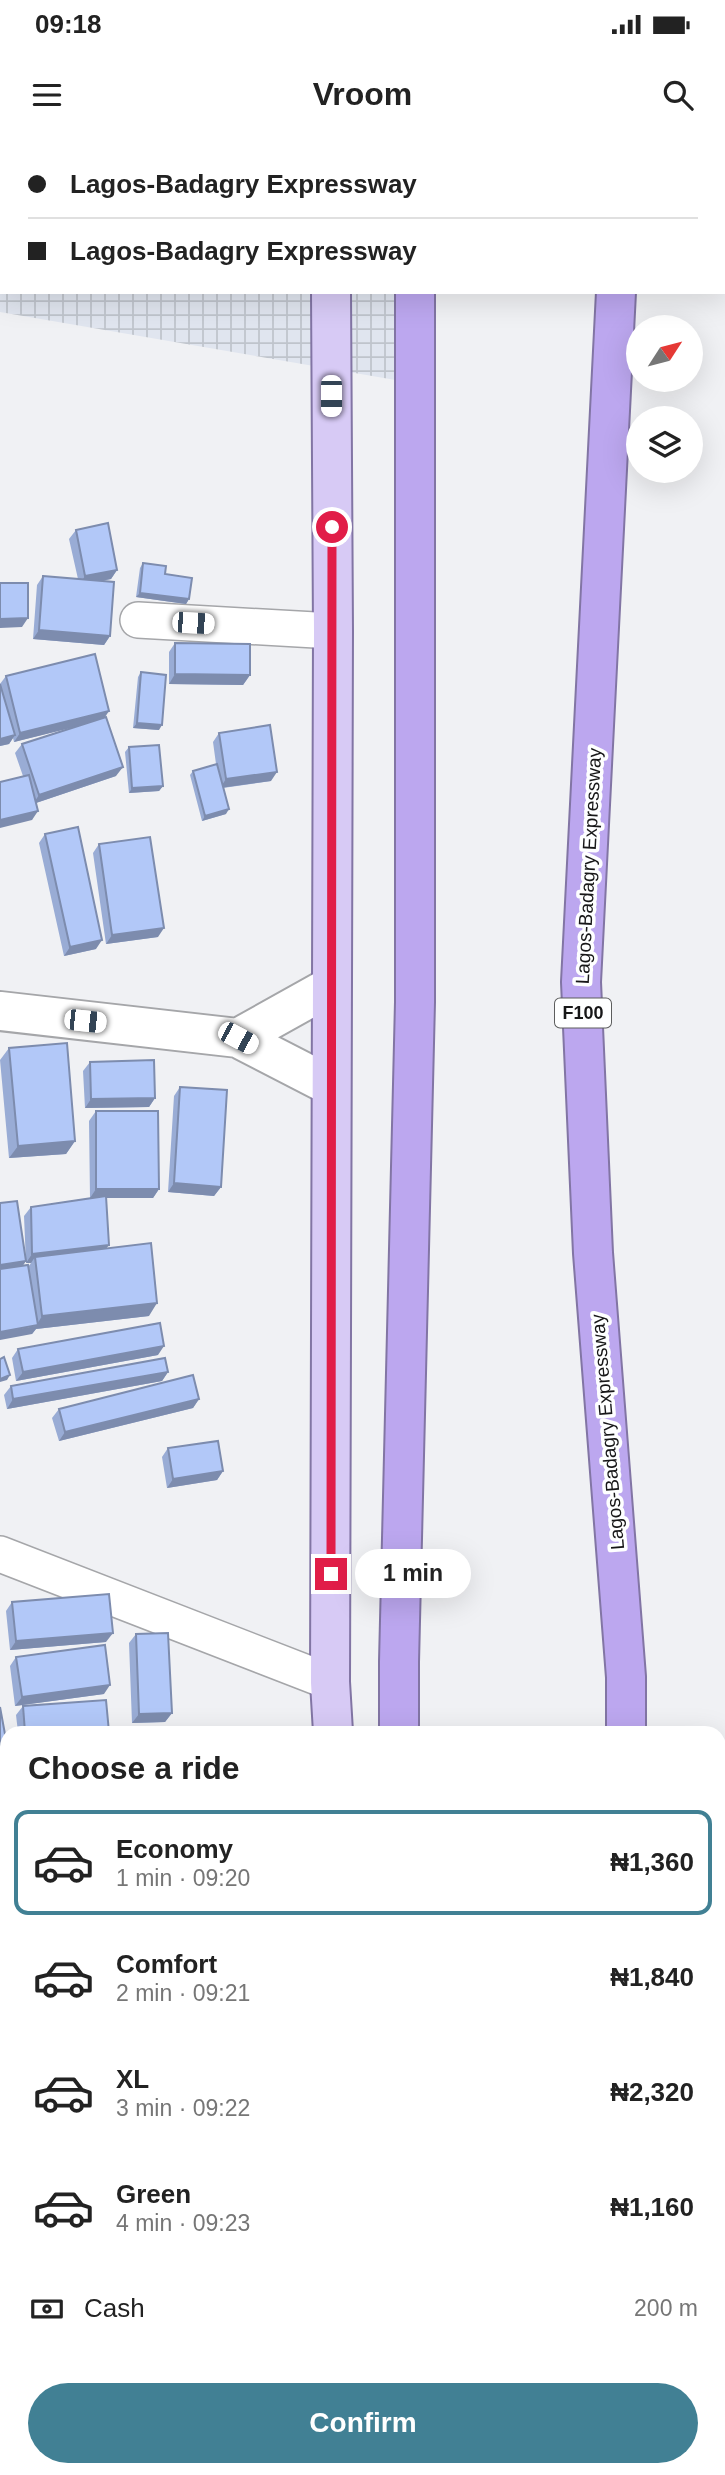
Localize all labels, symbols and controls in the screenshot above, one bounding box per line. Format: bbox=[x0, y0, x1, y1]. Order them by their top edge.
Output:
text: 09:18 bbox=[35, 9, 102, 39]
icon: menu bbox=[28, 76, 66, 114]
text: Vroom bbox=[313, 76, 412, 112]
icon: search bbox=[659, 76, 697, 114]
text: Lagos-Badagry Expressway bbox=[70, 169, 417, 199]
text: Lagos-Badagry Expressway bbox=[70, 236, 417, 266]
north arrow bbox=[626, 315, 704, 392]
map controls bbox=[626, 315, 703, 483]
car bbox=[321, 375, 342, 417]
button: layers bbox=[626, 406, 703, 483]
route start bbox=[316, 511, 348, 543]
car bbox=[172, 611, 215, 635]
street label: Lagos-Badagry Expressway bbox=[572, 747, 605, 985]
road number: F100 bbox=[555, 998, 611, 1028]
car bbox=[64, 1008, 107, 1034]
car bbox=[215, 1019, 262, 1057]
street label: Lagos-Badagry Expressway bbox=[587, 1313, 628, 1551]
callout: 1 min bbox=[356, 1550, 471, 1598]
route end bbox=[315, 1558, 347, 1590]
text: 1 min bbox=[383, 1560, 443, 1586]
text: Choose a ride bbox=[28, 1750, 240, 1786]
icon: car bbox=[32, 1831, 95, 1894]
text: Economy bbox=[116, 1834, 233, 1864]
text: ₦1,360 bbox=[610, 1847, 694, 1877]
text: 1 min · 09:20 bbox=[116, 1865, 250, 1891]
icon: car bbox=[32, 1946, 95, 2009]
text: Comfort bbox=[116, 1949, 217, 1979]
text: ₦1,840 bbox=[610, 1962, 694, 1992]
text: 2 min · 09:21 bbox=[116, 1980, 250, 2006]
icon: car bbox=[32, 2061, 95, 2124]
text: XL bbox=[116, 2064, 149, 2094]
text: ₦2,320 bbox=[610, 2077, 694, 2107]
text: 3 min · 09:22 bbox=[116, 2095, 250, 2121]
icon: car bbox=[32, 2176, 95, 2239]
text: Green bbox=[116, 2179, 191, 2209]
text: ₦1,160 bbox=[610, 2192, 694, 2222]
text: 4 min · 09:23 bbox=[116, 2210, 250, 2236]
icon: cash bbox=[28, 2290, 66, 2328]
text: Cash bbox=[84, 2293, 145, 2323]
text: 200 m bbox=[634, 2295, 698, 2321]
button: Confirm bbox=[28, 2383, 698, 2463]

